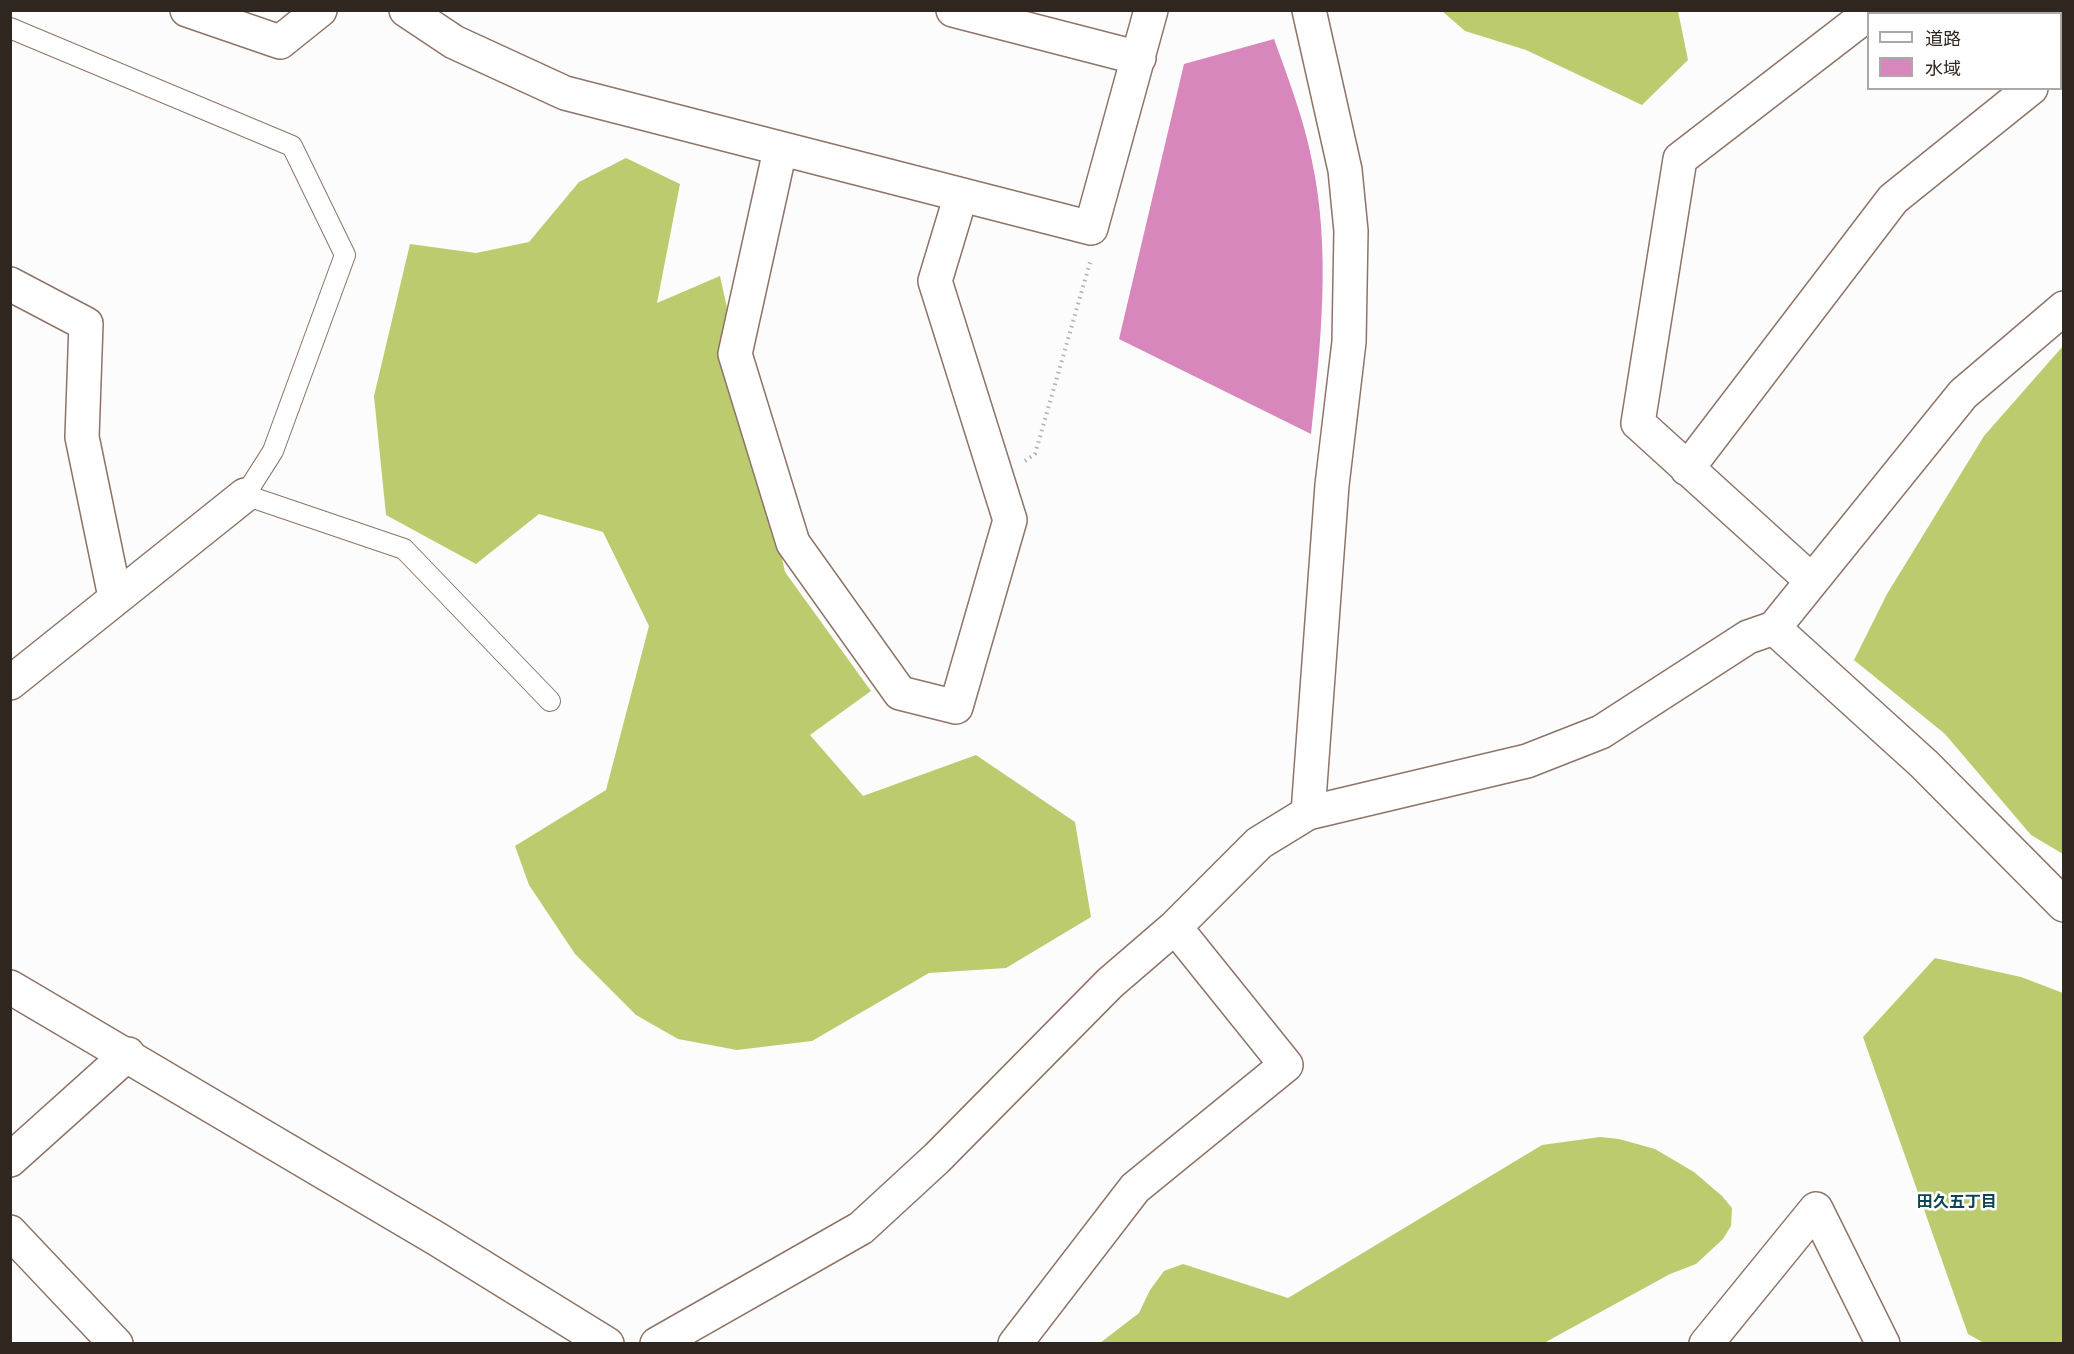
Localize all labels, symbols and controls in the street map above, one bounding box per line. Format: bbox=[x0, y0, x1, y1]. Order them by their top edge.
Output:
legend bbox=[1867, 12, 2062, 90]
text: 道路 bbox=[1925, 28, 1961, 50]
text: 水域 bbox=[1925, 58, 1961, 80]
district label: 田久五丁目 bbox=[1917, 1192, 1997, 1212]

